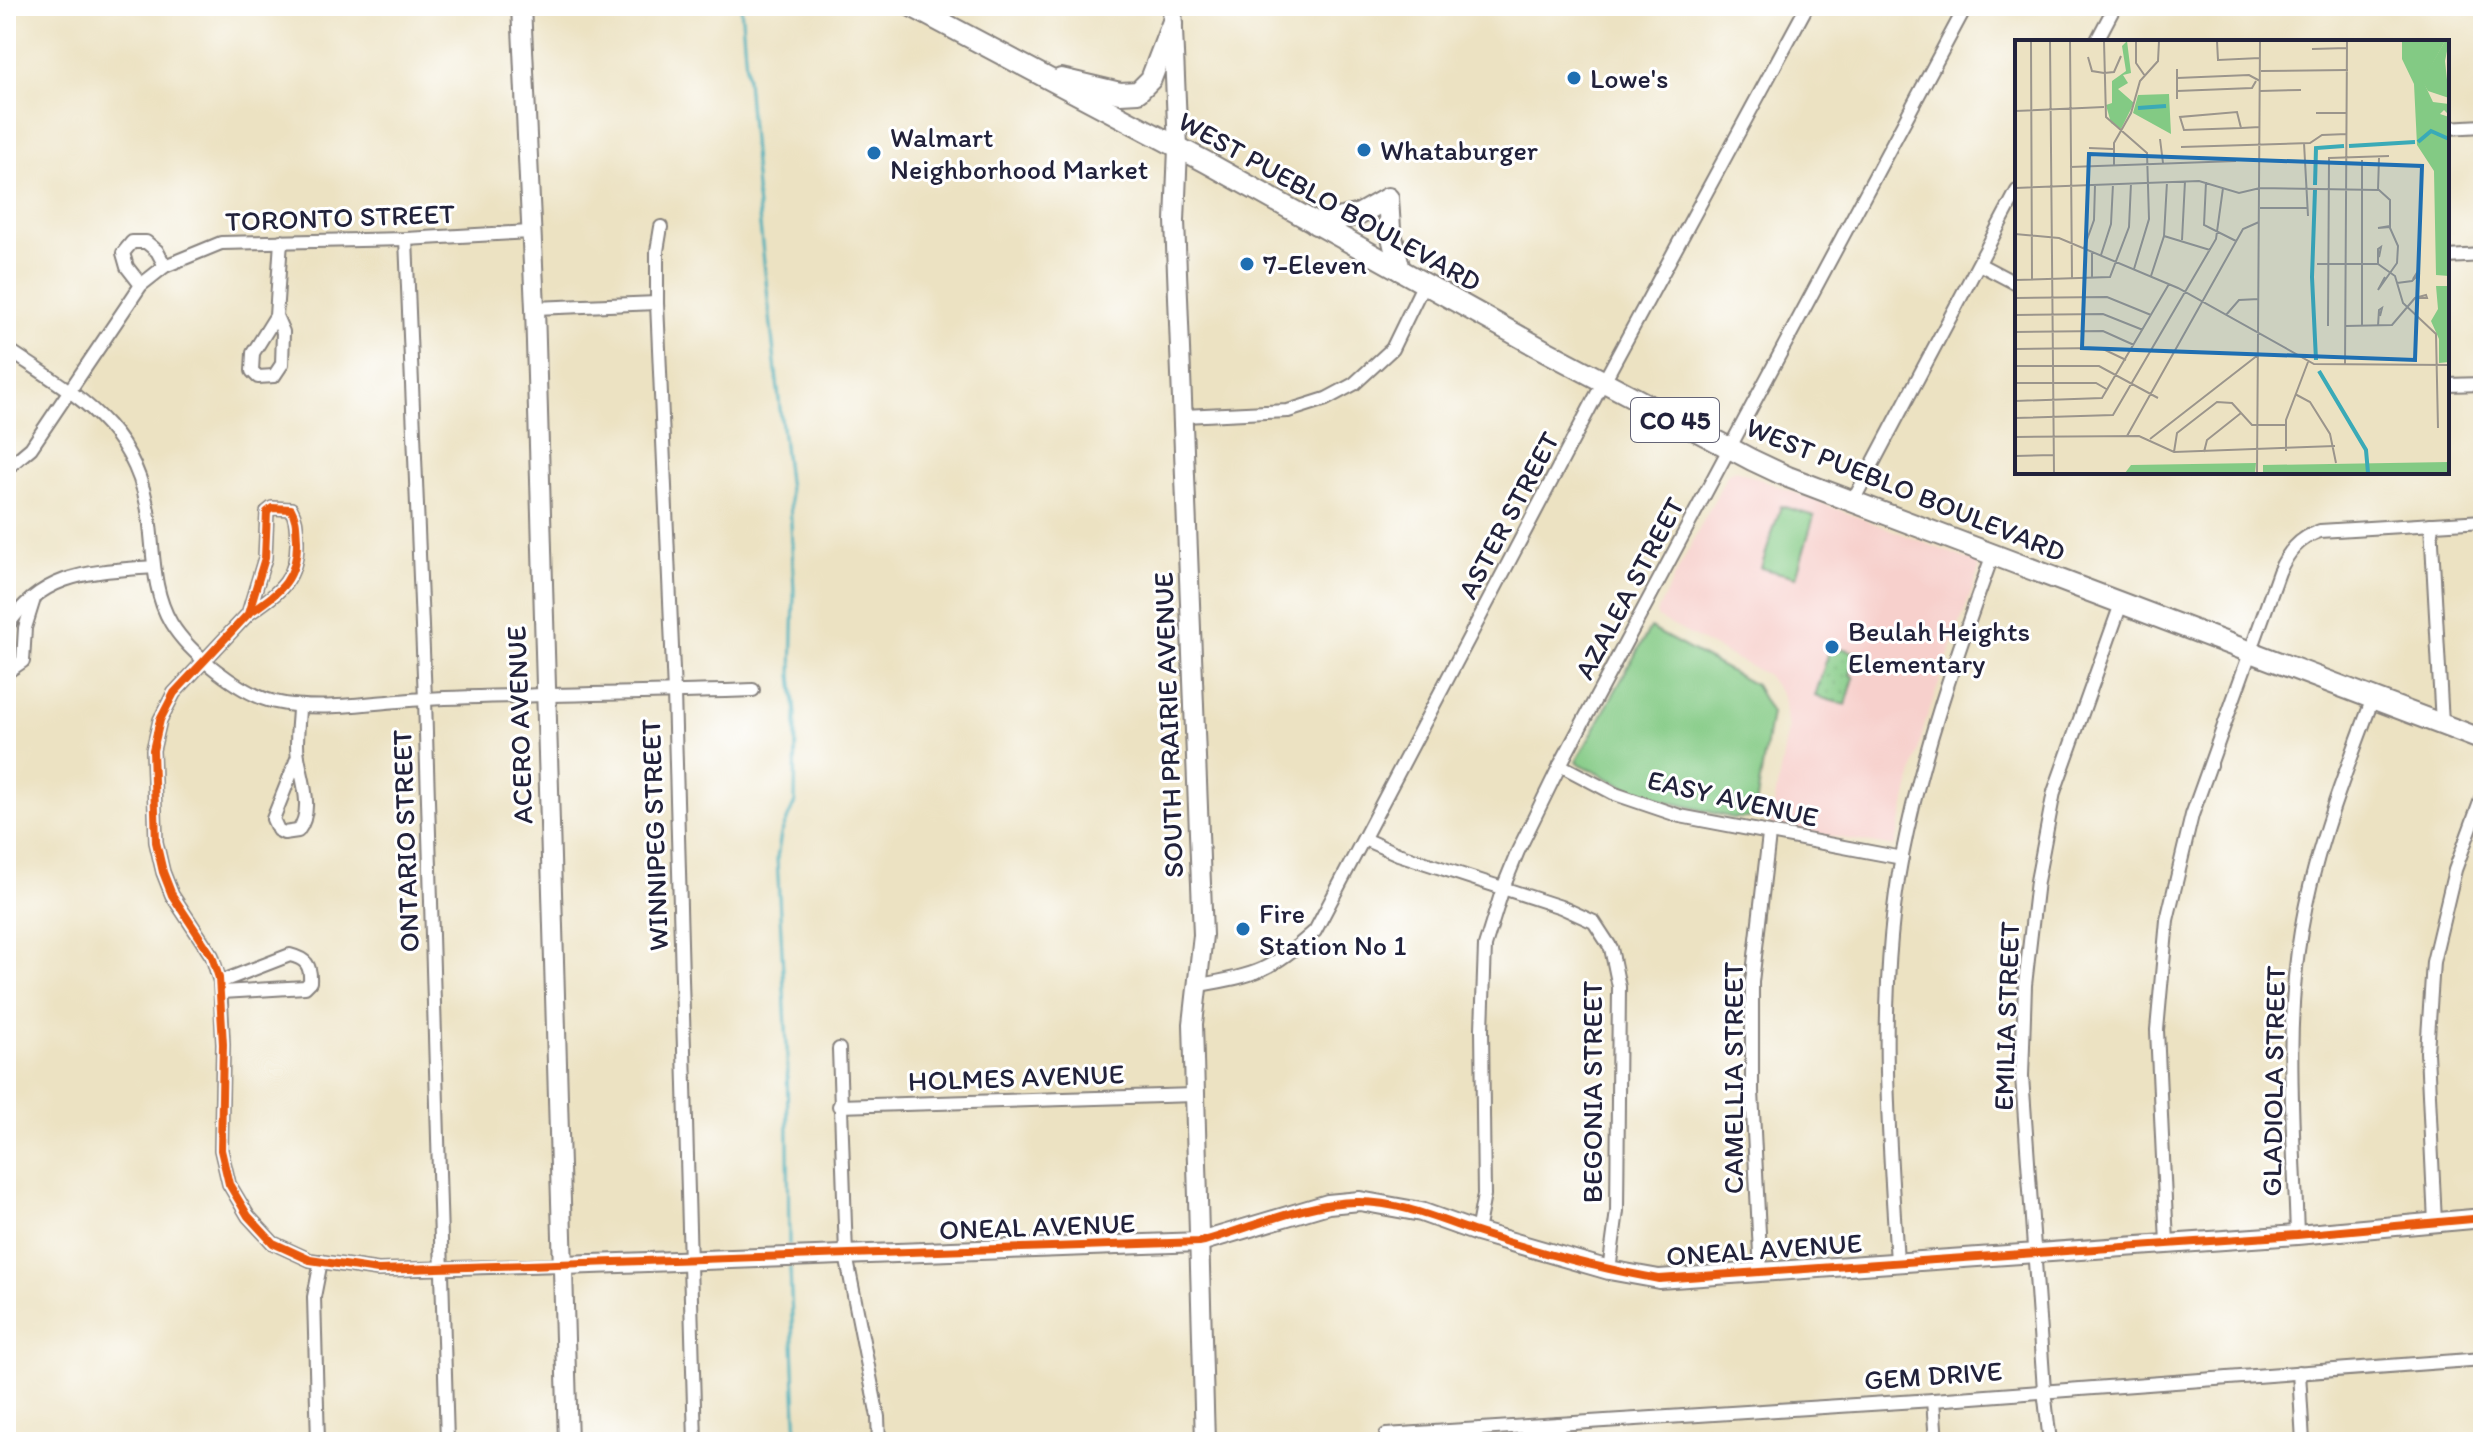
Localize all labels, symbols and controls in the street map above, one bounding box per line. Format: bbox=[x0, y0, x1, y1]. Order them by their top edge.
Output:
inset map bbox=[2015, 40, 2449, 474]
place label: Lowe's bbox=[1590, 61, 1669, 95]
marker: Lowe's bbox=[1565, 69, 1583, 87]
street label: WEST PUEBLO BOULEVARD bbox=[1173, 103, 1487, 299]
place label: Walmart Neighborhood Market bbox=[890, 120, 1148, 186]
place label: Whataburger bbox=[1380, 133, 1538, 167]
marker: Whataburger bbox=[1355, 141, 1373, 159]
marker: Walmart Neighborhood Market bbox=[865, 144, 883, 162]
street label: TORONTO STREET bbox=[225, 196, 456, 238]
place label: 7-Eleven bbox=[1263, 247, 1367, 281]
marker: 7-Eleven bbox=[1238, 255, 1256, 273]
road number: CO 45 bbox=[1631, 398, 1719, 442]
street label: WEST PUEBLO BOULEVARD bbox=[1741, 409, 2071, 569]
street label: ASTER STREET bbox=[1450, 426, 1566, 604]
street label: AZALEA STREET bbox=[1567, 491, 1691, 685]
street label: SOUTH PRAIRIE AVENUE bbox=[1146, 571, 1190, 879]
place label: Beulah Heights Elementary bbox=[1848, 614, 2030, 680]
street label: ACERO AVENUE bbox=[499, 625, 539, 825]
marker: Beulah Heights Elementary bbox=[1823, 638, 1841, 656]
street label: WINNIPEG STREET bbox=[633, 718, 675, 952]
street label: ONTARIO STREET bbox=[384, 729, 426, 953]
street label: EASY AVENUE bbox=[1644, 762, 1822, 834]
place label: Fire Station No 1 bbox=[1259, 896, 1406, 962]
marker: Fire Station No 1 bbox=[1234, 920, 1252, 938]
street label: EMILIA STREET bbox=[1986, 921, 2026, 1111]
street label: CAMELLIA STREET bbox=[1716, 962, 1750, 1194]
street label: GLADIOLA STREET bbox=[2254, 965, 2292, 1197]
street label: BEGONIA STREET bbox=[1575, 981, 1609, 1203]
street label: HOLMES AVENUE bbox=[907, 1056, 1125, 1098]
street label: ONEAL AVENUE bbox=[938, 1206, 1136, 1246]
street label: ONEAL AVENUE bbox=[1665, 1225, 1863, 1273]
street label: GEM DRIVE bbox=[1863, 1353, 2003, 1397]

